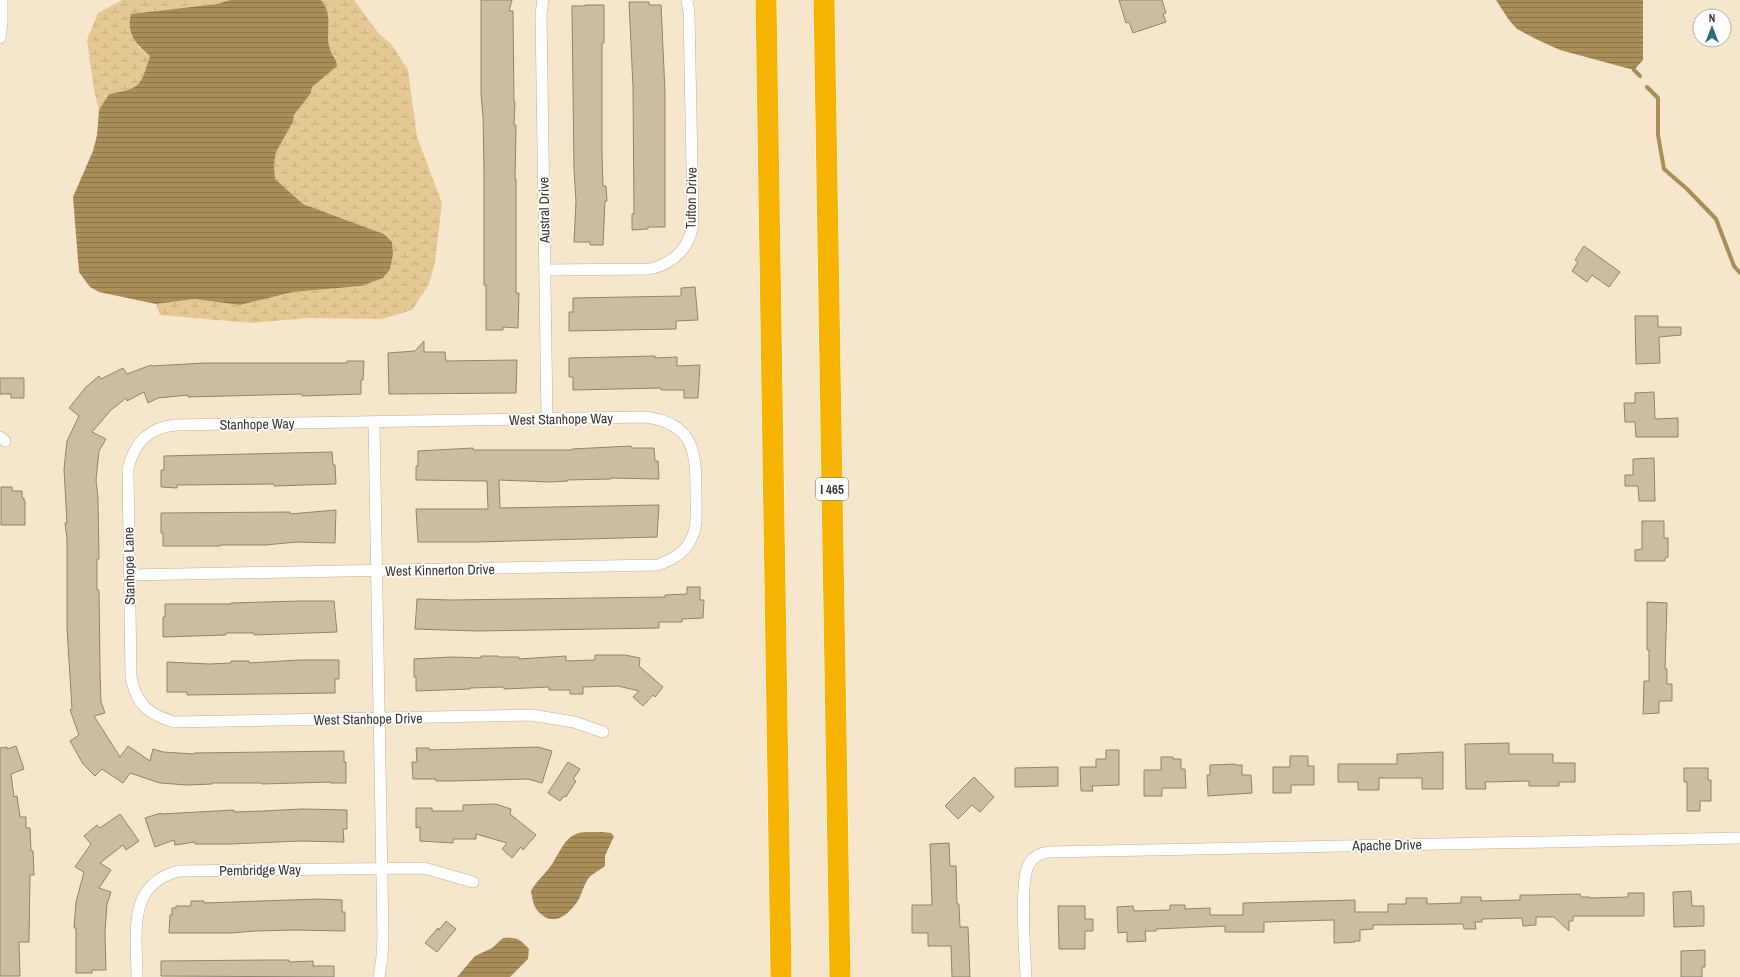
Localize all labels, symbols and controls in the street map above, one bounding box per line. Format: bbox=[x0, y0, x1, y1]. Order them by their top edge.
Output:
north arrow bbox=[1692, 8, 1732, 48]
text: N bbox=[1709, 11, 1715, 25]
street label: Tufton Drive bbox=[681, 167, 701, 229]
street label: Austral Drive bbox=[534, 177, 554, 244]
street label: West Stanhope Way bbox=[509, 409, 613, 429]
street label: Stanhope Way bbox=[219, 414, 295, 434]
road number: I 465 bbox=[816, 478, 848, 500]
street label: Stanhope Lane bbox=[119, 527, 139, 605]
street label: West Kinnerton Drive bbox=[385, 560, 495, 580]
street label: West Stanhope Drive bbox=[313, 709, 423, 729]
street label: Apache Drive bbox=[1351, 835, 1422, 855]
street label: Pembridge Way bbox=[219, 860, 301, 880]

